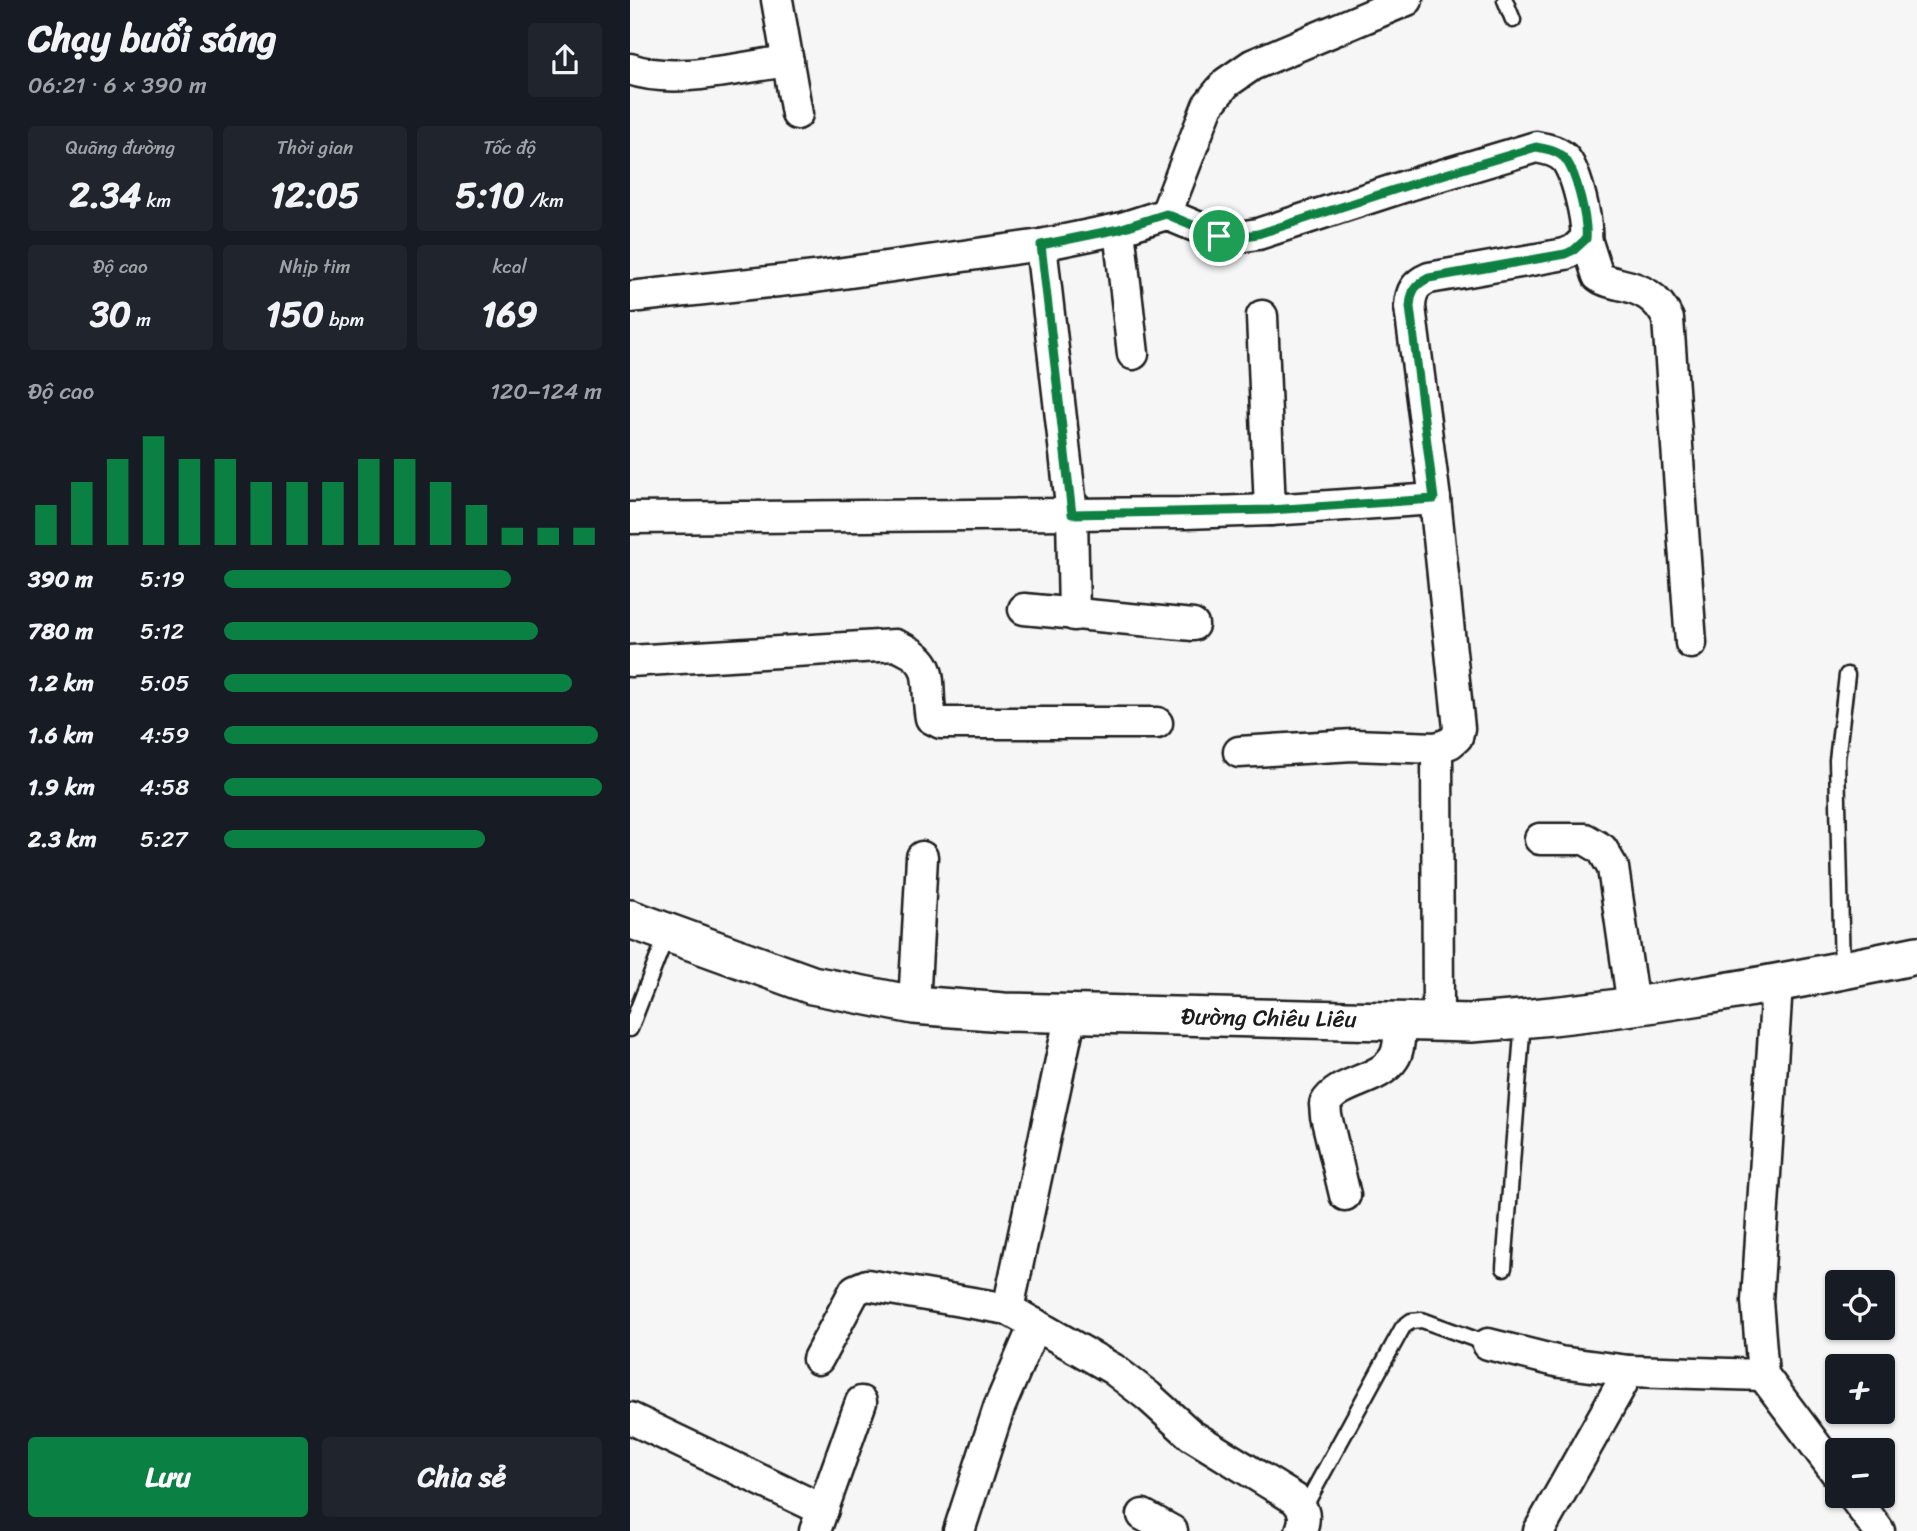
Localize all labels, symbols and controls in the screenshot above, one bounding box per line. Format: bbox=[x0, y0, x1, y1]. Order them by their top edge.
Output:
text: Chạy buổi sáng bbox=[28, 5, 277, 72]
button: share bbox=[528, 23, 602, 97]
text: 06:21 · 6 × 390 m bbox=[28, 65, 207, 106]
text: Quãng đường bbox=[65, 131, 175, 164]
text: Thời gian bbox=[277, 131, 353, 164]
text: Tốc độ bbox=[483, 131, 536, 164]
text: 2.34 bbox=[70, 164, 141, 226]
text: 12:05 bbox=[270, 164, 360, 226]
text: 5:10 bbox=[456, 164, 525, 226]
text: km bbox=[141, 184, 171, 217]
text: /km bbox=[525, 184, 564, 217]
pin bbox=[1189, 206, 1249, 266]
icon: arrive bbox=[1200, 217, 1238, 255]
text: Độ cao bbox=[93, 250, 148, 283]
text: Nhịp tim bbox=[280, 250, 350, 283]
text: kcal bbox=[492, 250, 527, 283]
text: 30 bbox=[90, 283, 131, 345]
text: 150 bbox=[266, 283, 324, 345]
text: 169 bbox=[481, 283, 538, 345]
text: m bbox=[131, 303, 151, 336]
text: bpm bbox=[324, 303, 364, 336]
text: Độ cao bbox=[28, 371, 94, 412]
text: 120–124 m bbox=[490, 371, 602, 412]
text: 390 m bbox=[28, 559, 93, 600]
text: 5:19 bbox=[140, 559, 185, 600]
text: 780 m bbox=[28, 611, 93, 652]
text: 5:12 bbox=[140, 611, 184, 652]
text: 1.2 km bbox=[28, 663, 94, 704]
text: 5:05 bbox=[140, 663, 190, 704]
text: 1.6 km bbox=[28, 715, 94, 756]
text: 4:59 bbox=[140, 715, 190, 756]
text: 1.9 km bbox=[28, 767, 95, 808]
text: 4:58 bbox=[140, 767, 189, 808]
text: 2.3 km bbox=[28, 819, 97, 860]
text: 5:27 bbox=[140, 819, 187, 860]
street label: Đường Chiêu Liêu bbox=[1181, 996, 1358, 1040]
map controls bbox=[1825, 1270, 1895, 1508]
button: locate bbox=[1825, 1270, 1895, 1340]
button: + bbox=[1825, 1354, 1895, 1424]
button: Lưu bbox=[28, 1437, 308, 1517]
button: Chia sẻ bbox=[322, 1437, 602, 1517]
button: − bbox=[1825, 1438, 1895, 1508]

